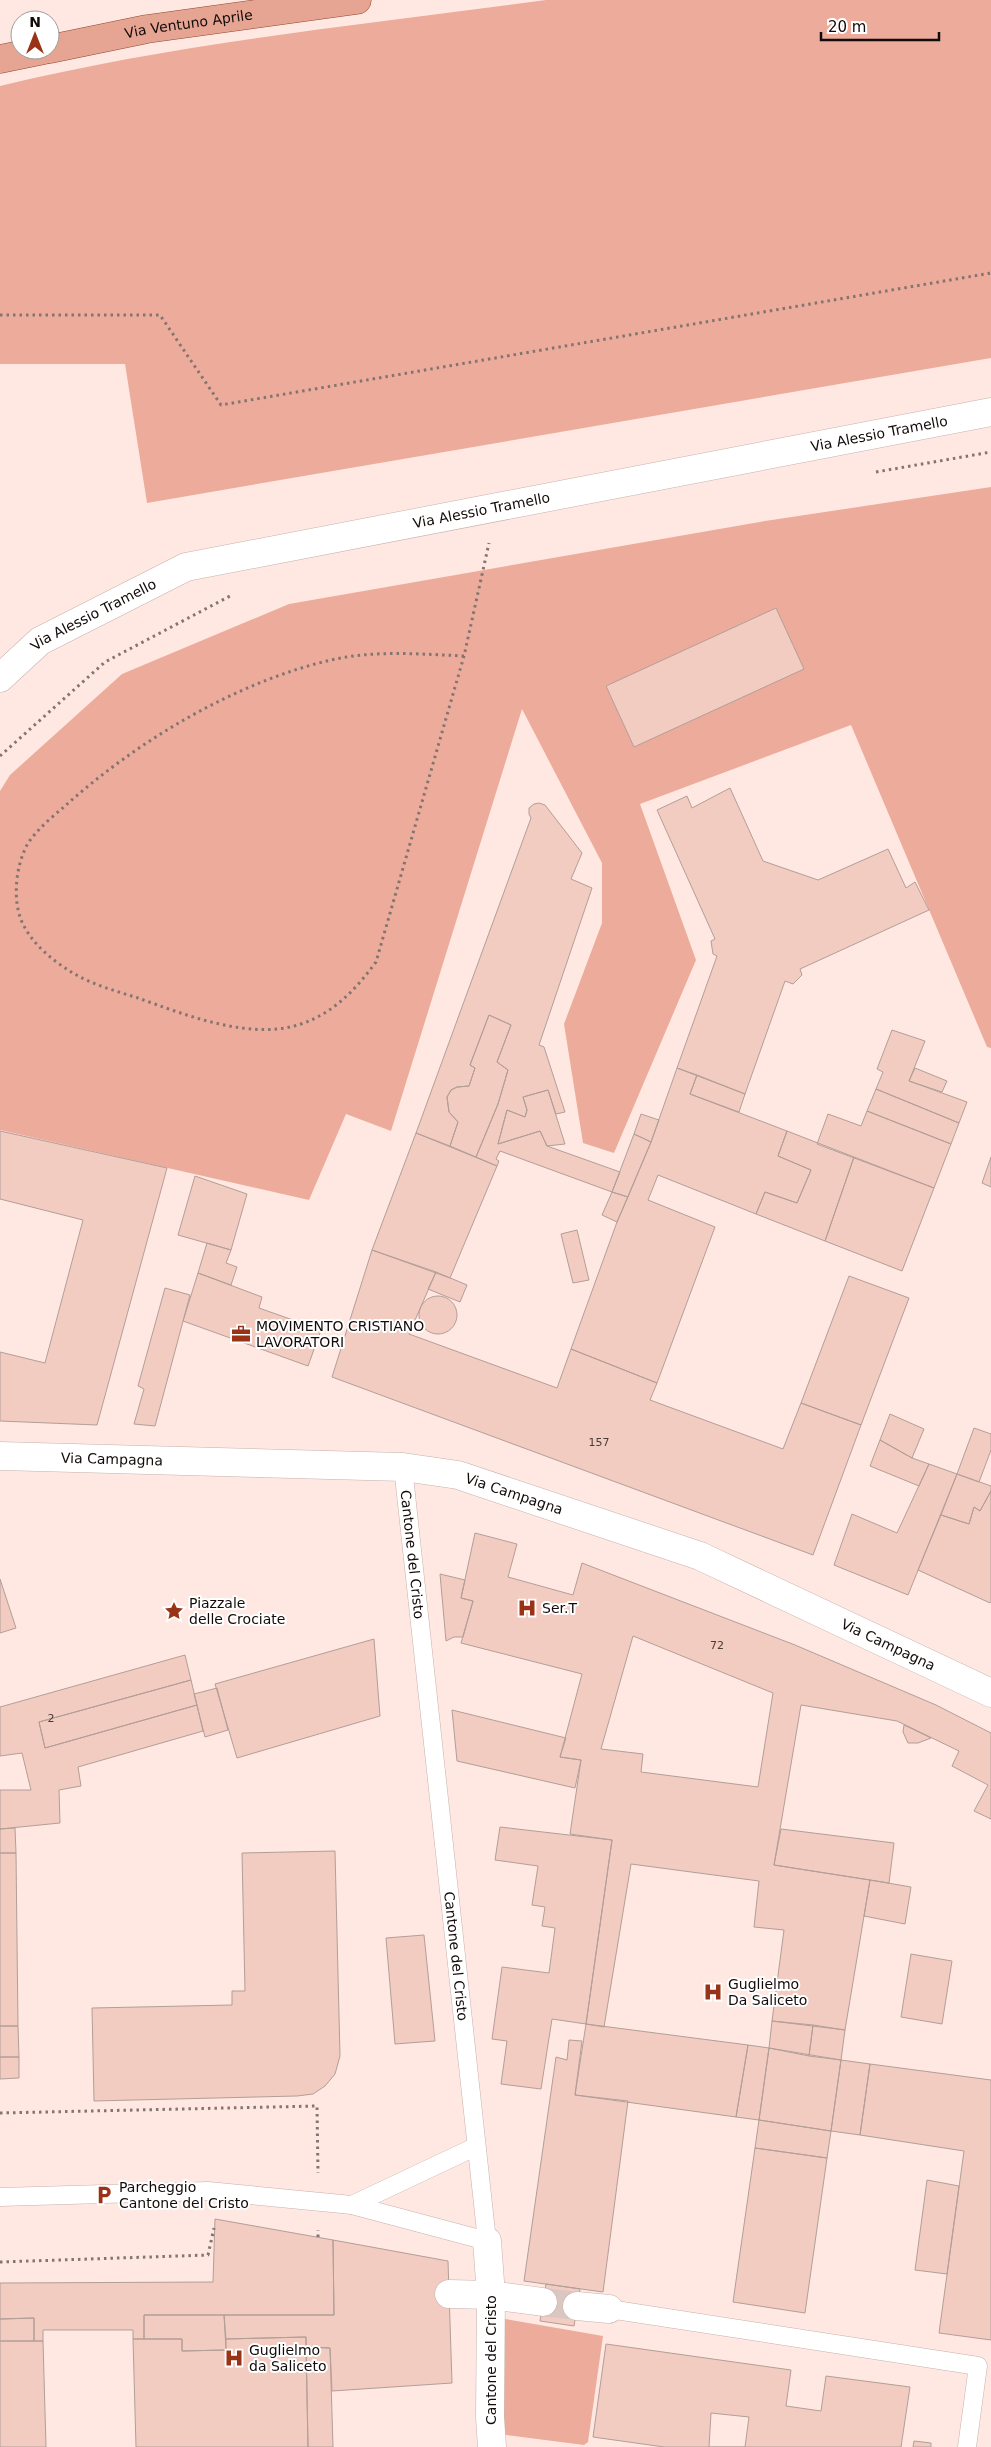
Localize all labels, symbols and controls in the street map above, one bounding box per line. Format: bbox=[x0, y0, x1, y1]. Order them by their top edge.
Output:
street label: Via Ventuno Aprile bbox=[123, 7, 254, 41]
north arrow bbox=[10, 10, 60, 60]
scale bar bbox=[821, 10, 938, 42]
text: N bbox=[29, 14, 41, 30]
text: 20 m bbox=[828, 18, 866, 36]
street label: Via Alessio Tramello bbox=[809, 413, 949, 455]
street label: Via Alessio Tramello bbox=[411, 489, 551, 531]
street label: Via Alessio Tramello bbox=[27, 575, 159, 654]
place label: MOVIMENTO CRISTIANO LAVORATORI bbox=[256, 1318, 424, 1350]
office icon: MOVIMENTO CRISTIANO LAVORATORI bbox=[230, 1323, 252, 1345]
house number: 157 bbox=[589, 1436, 610, 1449]
street label: Via Campagna bbox=[61, 1450, 163, 1468]
street label: Via Campagna bbox=[463, 1470, 565, 1518]
street label: Cantone del Cristo bbox=[398, 1489, 427, 1620]
place label: Piazzale delle Crociate bbox=[189, 1595, 285, 1627]
hospital icon: Ser.T bbox=[516, 1597, 538, 1619]
place icon: Piazzale delle Crociate bbox=[163, 1600, 185, 1622]
place label: Ser.T bbox=[542, 1600, 577, 1616]
street label: Via Campagna bbox=[839, 1616, 938, 1674]
house number: 72 bbox=[710, 1639, 724, 1652]
house number: 2 bbox=[48, 1712, 55, 1725]
street label: Cantone del Cristo bbox=[441, 1891, 471, 2022]
place label: Guglielmo Da Saliceto bbox=[728, 1976, 807, 2008]
hospital icon: Guglielmo Da Saliceto bbox=[702, 1981, 724, 2003]
place label: Parcheggio Cantone del Cristo bbox=[119, 2179, 249, 2211]
parking icon: Parcheggio Cantone del Cristo bbox=[93, 2184, 115, 2206]
street label: Cantone del Cristo bbox=[483, 2295, 499, 2425]
place label: Guglielmo da Saliceto bbox=[249, 2342, 327, 2374]
hospital icon: Guglielmo da Saliceto bbox=[223, 2347, 245, 2369]

